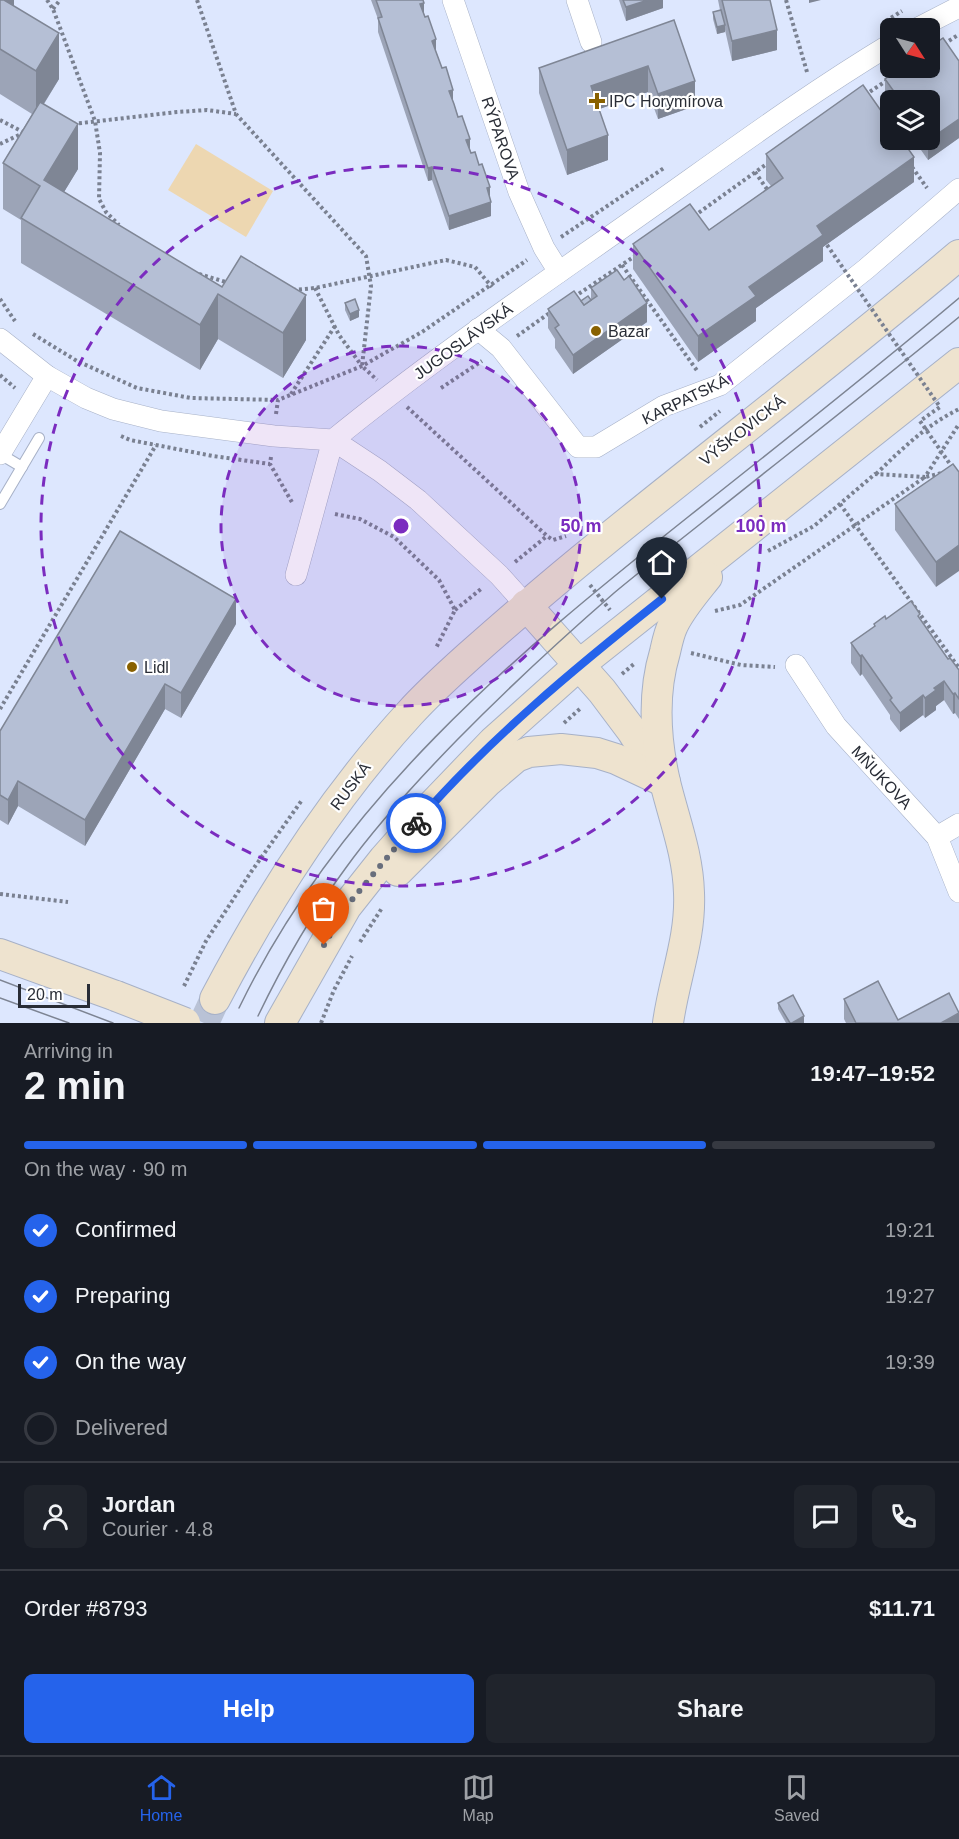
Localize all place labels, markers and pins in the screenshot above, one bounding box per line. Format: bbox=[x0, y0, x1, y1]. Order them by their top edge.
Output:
place label: IPC Horymírova bbox=[609, 93, 723, 110]
marker: IPC Horymírova bbox=[590, 94, 604, 108]
place label: Bazar bbox=[608, 323, 650, 340]
marker: Bazar bbox=[589, 324, 603, 338]
centre of rings bbox=[391, 516, 411, 536]
pin bbox=[636, 537, 687, 599]
place label: Lidl bbox=[144, 659, 169, 676]
marker: Lidl bbox=[125, 660, 139, 674]
pin bbox=[298, 883, 349, 945]

